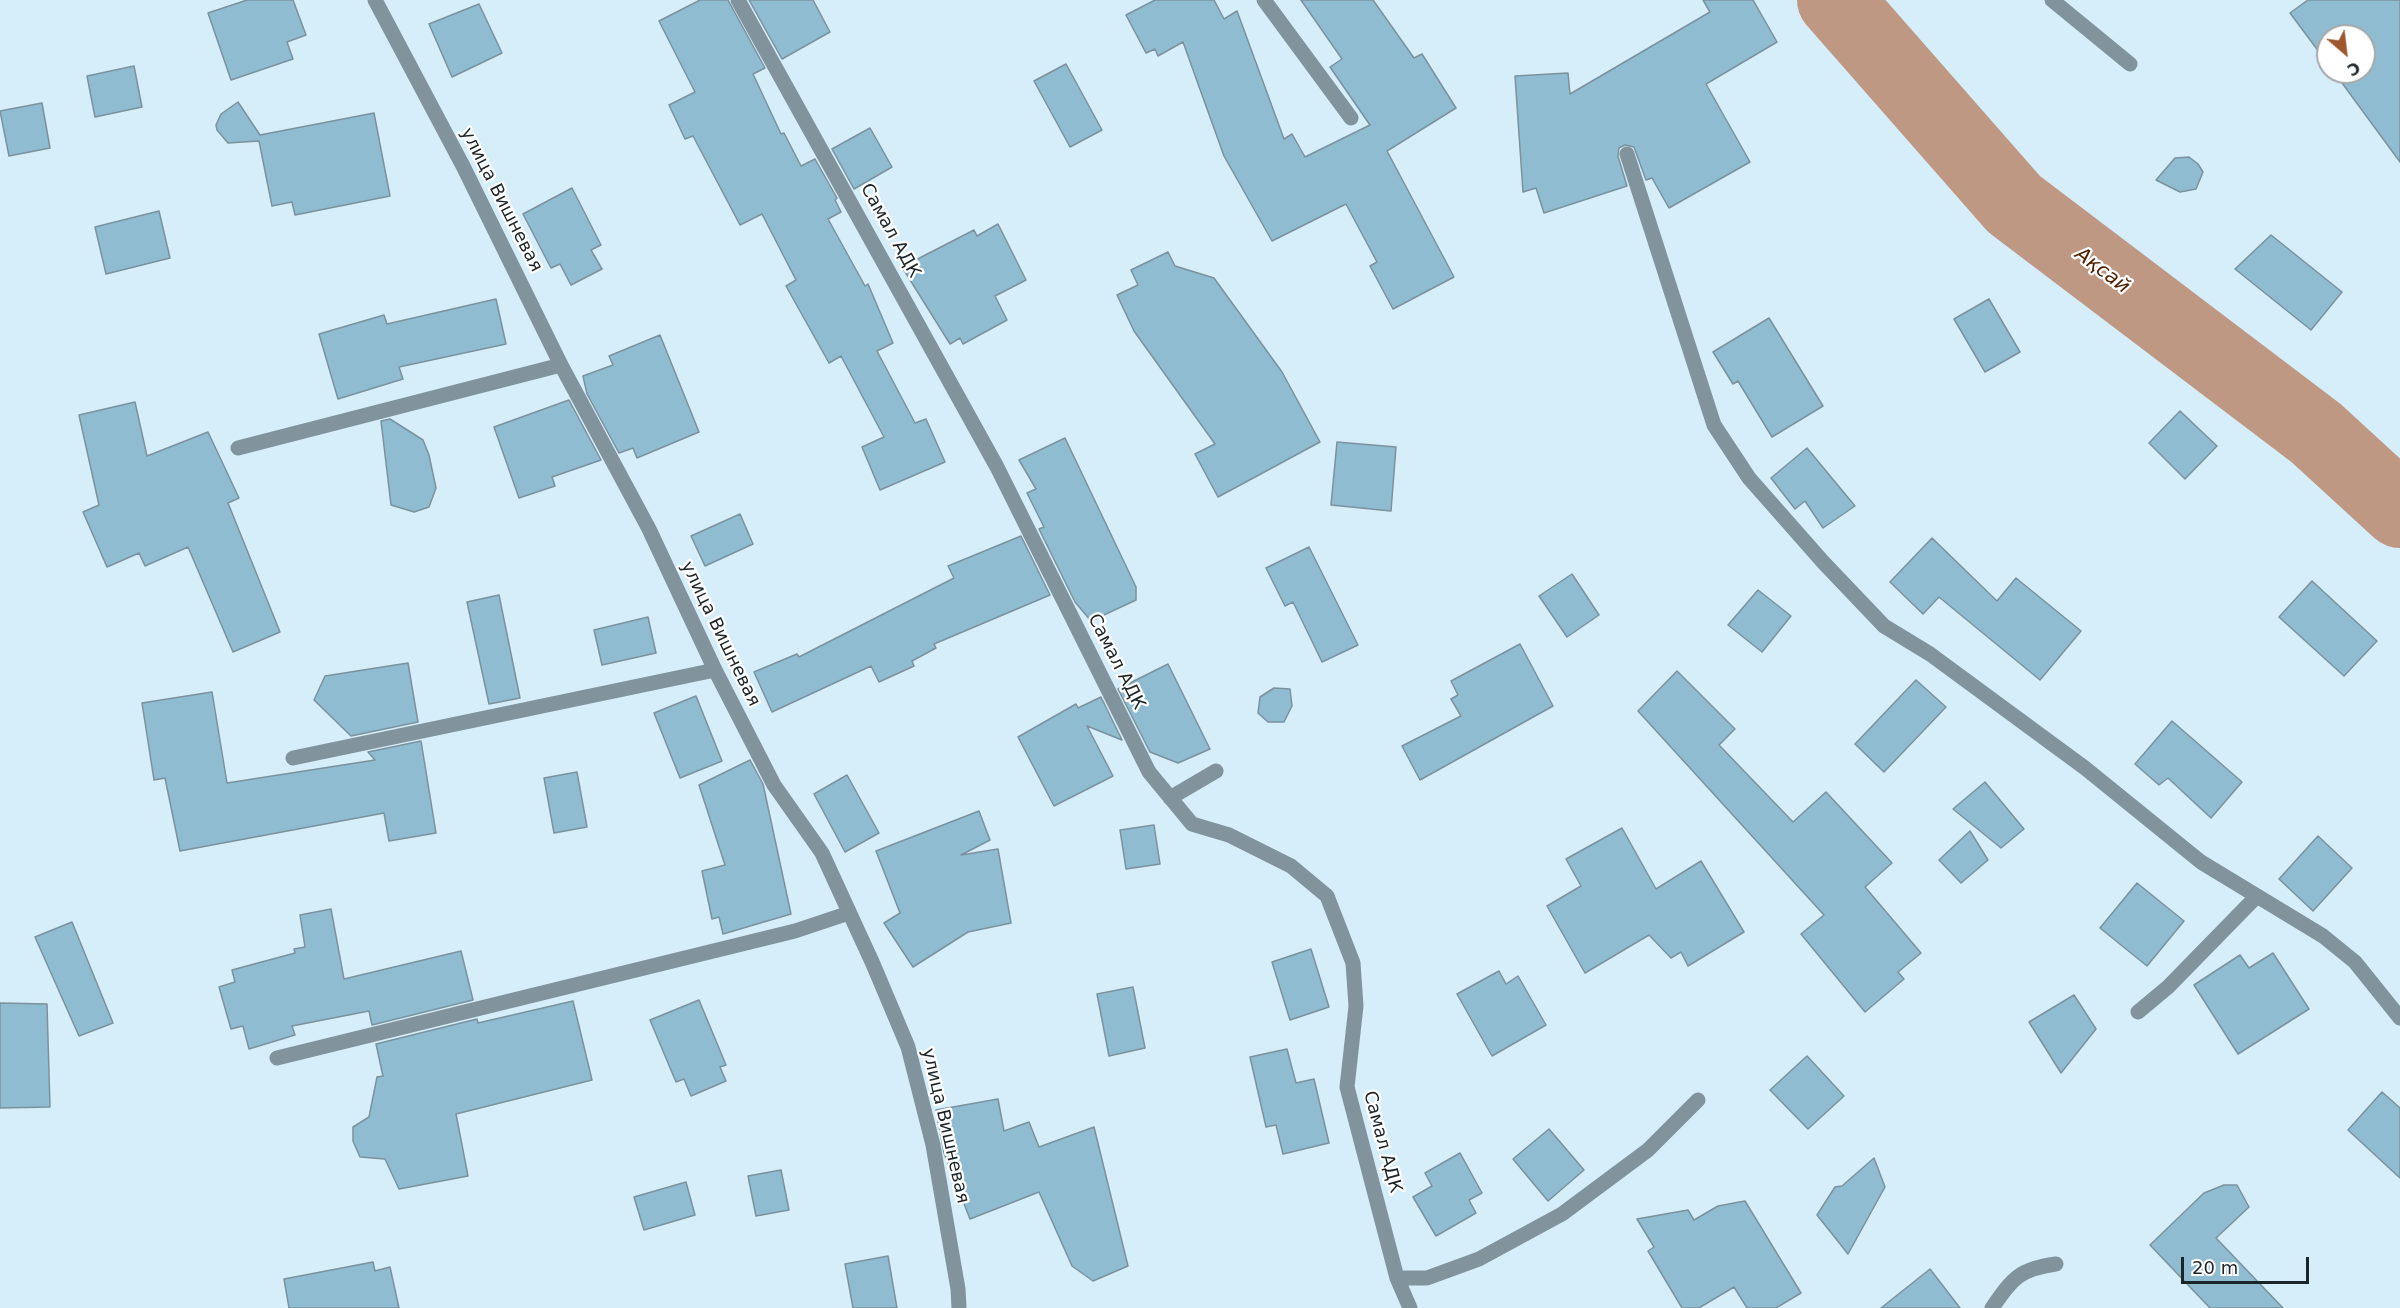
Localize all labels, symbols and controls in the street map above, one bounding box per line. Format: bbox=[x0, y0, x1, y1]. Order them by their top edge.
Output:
north arrow bbox=[2316, 24, 2376, 84]
text: С bbox=[2344, 57, 2363, 80]
street label: улица Вишневая bbox=[455, 124, 547, 276]
street label: Самал АДК bbox=[855, 180, 925, 282]
water label: Ақсай bbox=[2070, 243, 2134, 299]
street label: улица Вишневая bbox=[676, 558, 764, 710]
street label: Самал АДК bbox=[1083, 611, 1149, 713]
street label: улица Вишневая bbox=[917, 1046, 973, 1206]
street label: Самал АДК bbox=[1358, 1089, 1406, 1195]
scale bar bbox=[2184, 1245, 2312, 1283]
text: 20 m bbox=[2192, 1257, 2238, 1278]

